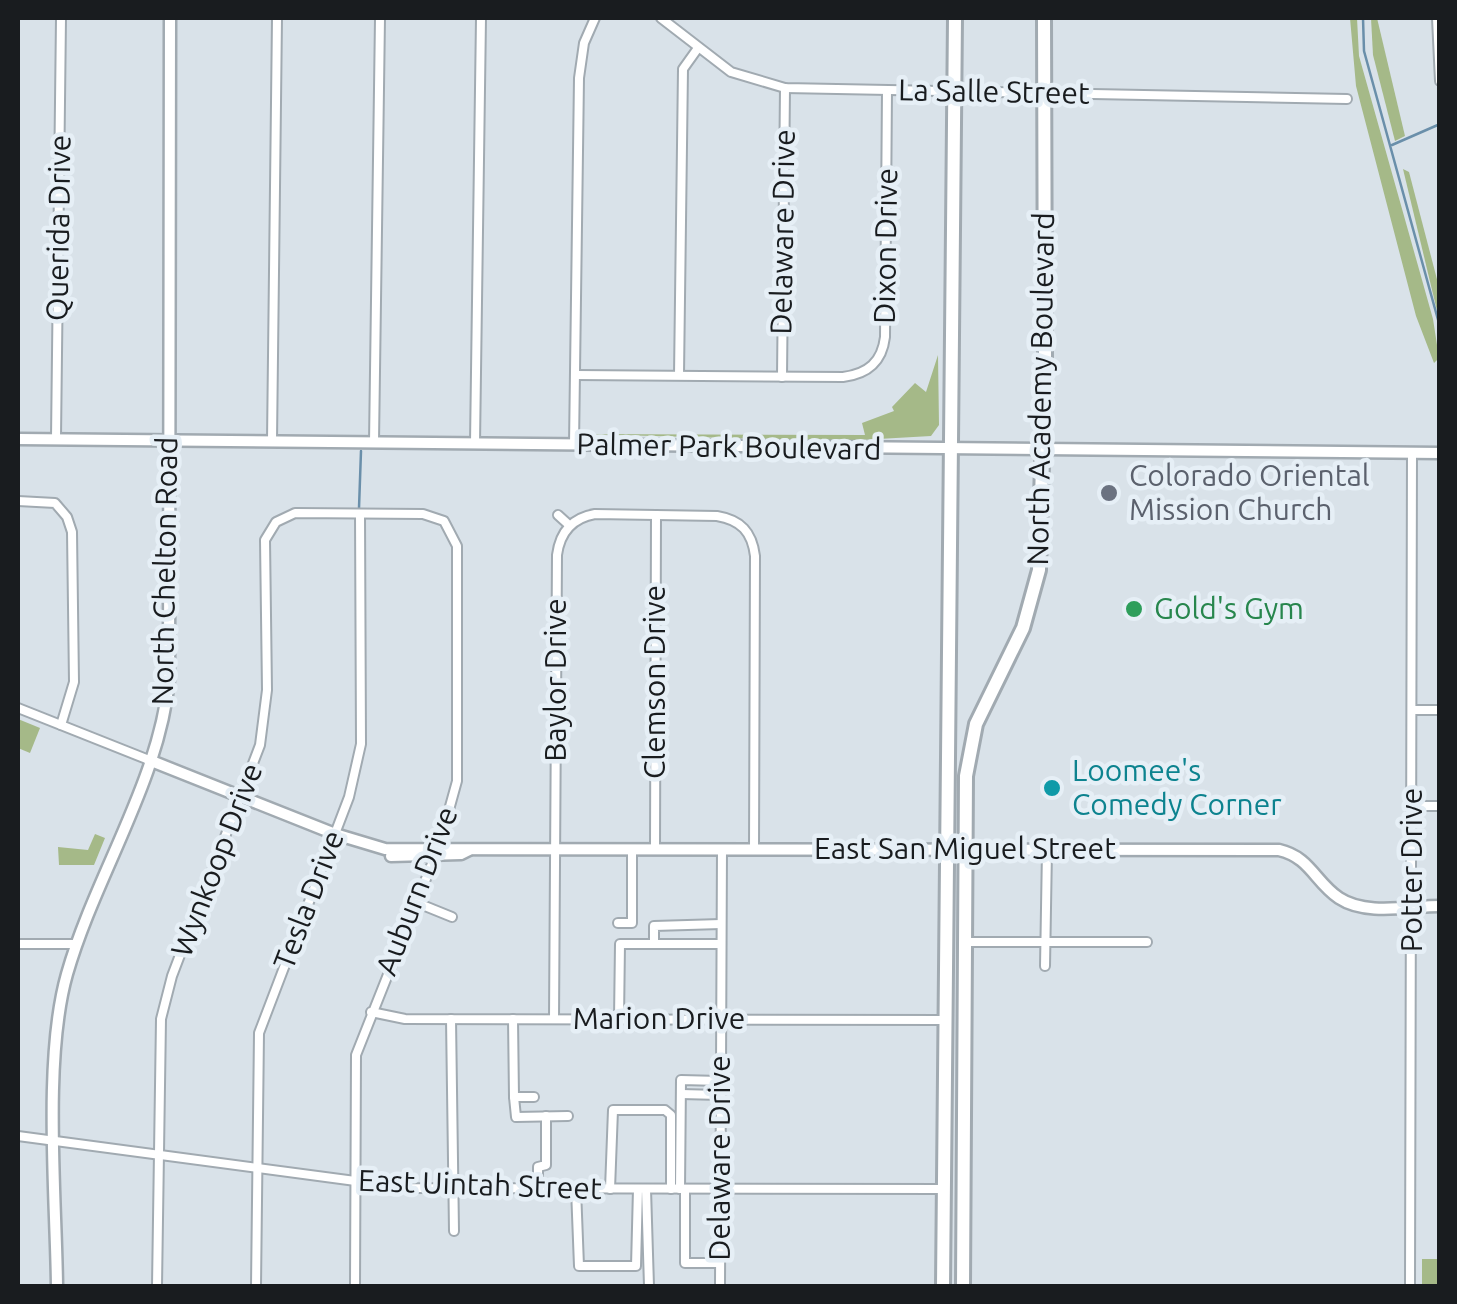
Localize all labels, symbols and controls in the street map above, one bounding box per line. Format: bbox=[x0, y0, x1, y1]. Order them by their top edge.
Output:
street label: La Salle Street bbox=[898, 72, 1090, 110]
street label: Delaware Drive bbox=[763, 129, 801, 335]
street label: Querida Drive bbox=[39, 135, 77, 321]
street label: Dixon Drive bbox=[867, 168, 903, 324]
street label: North Academy Boulevard bbox=[1020, 212, 1060, 566]
street label: Palmer Park Boulevard bbox=[576, 426, 882, 466]
street label: North Chelton Road bbox=[145, 436, 183, 706]
place label: Colorado Oriental Mission Church bbox=[1129, 458, 1370, 526]
marker: Colorado Oriental Mission Church bbox=[1098, 482, 1120, 504]
street label: Clemson Drive bbox=[637, 585, 671, 779]
place label: Gold's Gym bbox=[1154, 591, 1304, 625]
street label: Baylor Drive bbox=[538, 598, 572, 762]
marker: Gold's Gym bbox=[1123, 598, 1145, 620]
place label: Loomee's Comedy Corner bbox=[1072, 753, 1282, 821]
street label: Wynkoop Drive bbox=[164, 758, 269, 961]
marker: Loomee's Comedy Corner bbox=[1041, 777, 1063, 799]
street label: Potter Drive bbox=[1394, 788, 1428, 952]
street label: Auburn Drive bbox=[368, 802, 464, 980]
street label: Tesla Drive bbox=[266, 825, 350, 974]
street label: East San Miguel Street bbox=[814, 831, 1116, 865]
street label: Marion Drive bbox=[573, 1001, 745, 1035]
street label: Delaware Drive bbox=[702, 1055, 736, 1261]
street label: East Uintah Street bbox=[358, 1163, 603, 1205]

